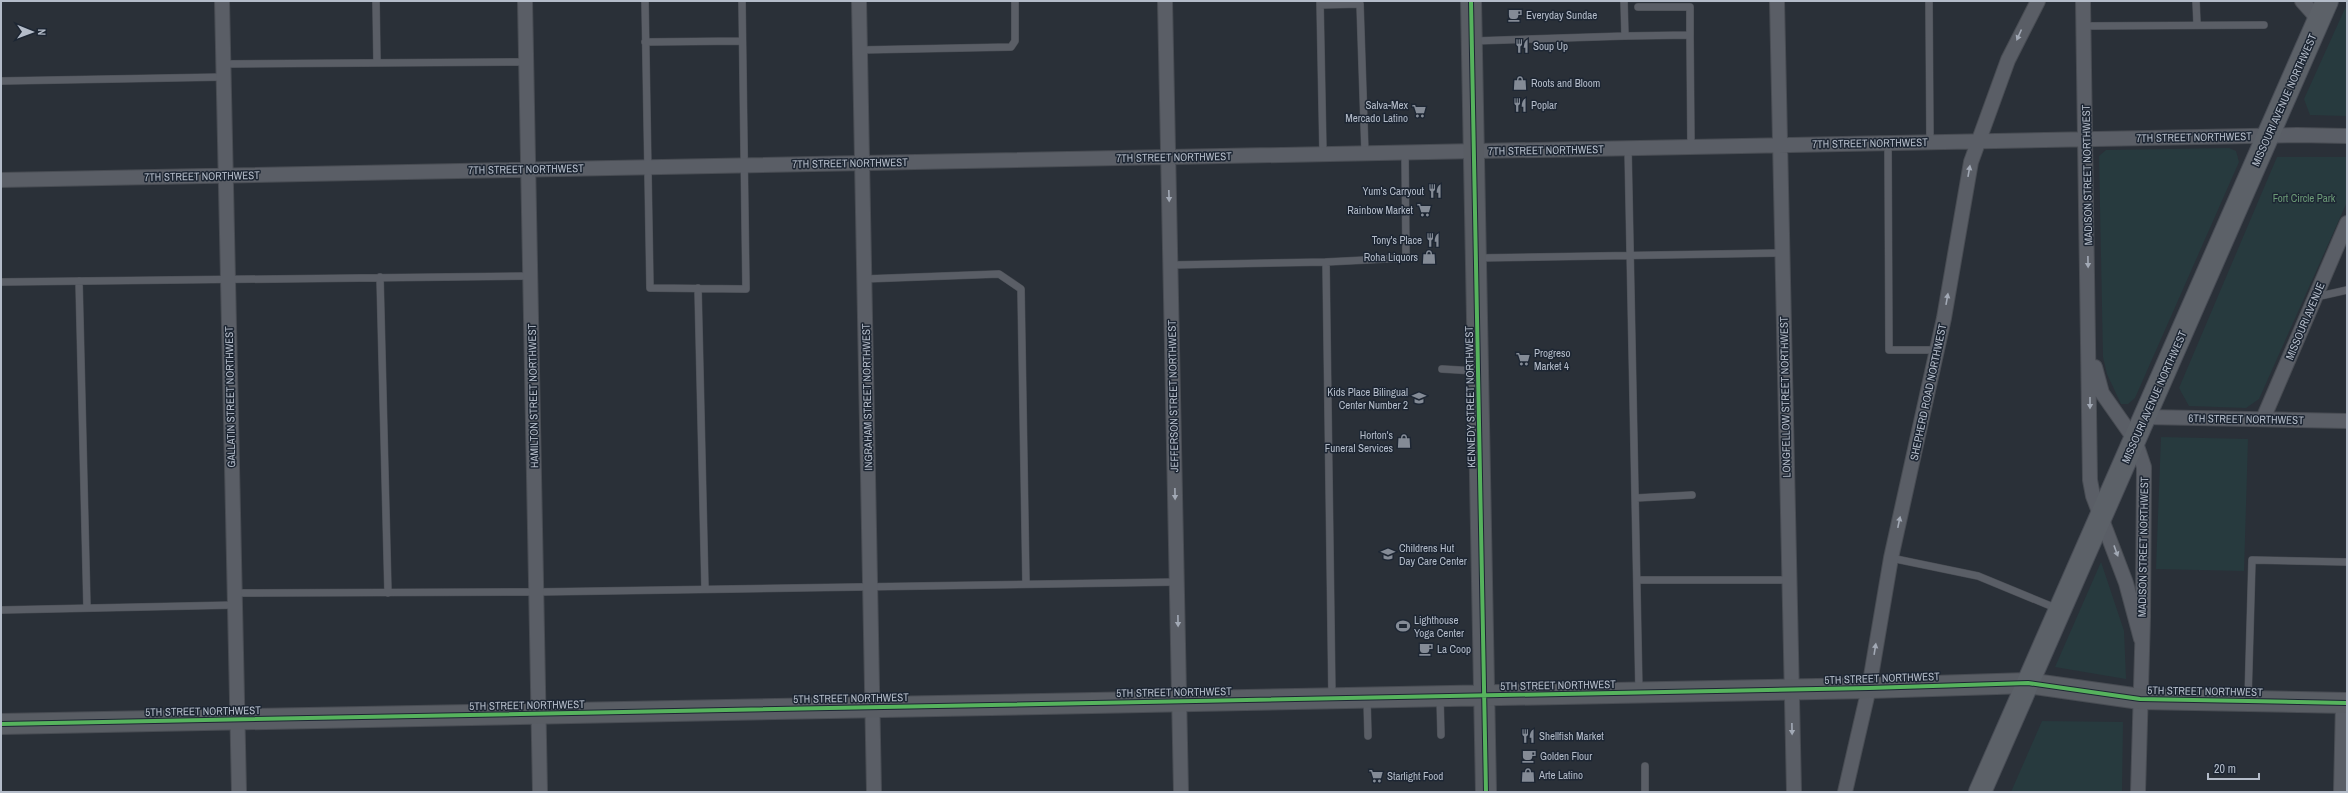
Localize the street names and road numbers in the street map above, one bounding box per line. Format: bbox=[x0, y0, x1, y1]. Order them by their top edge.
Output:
street label: MISSOURI AVENUE NORTHWEST bbox=[2248, 31, 2320, 168]
street label: MADISON STREET NORTHWEST bbox=[2079, 104, 2095, 245]
street label: 7TH STREET NORTHWEST bbox=[2136, 129, 2252, 145]
street label: 7TH STREET NORTHWEST bbox=[1812, 135, 1928, 151]
street label: 7TH STREET NORTHWEST bbox=[1488, 142, 1604, 158]
street label: 7TH STREET NORTHWEST bbox=[1116, 149, 1232, 165]
street label: 7TH STREET NORTHWEST bbox=[792, 155, 908, 171]
street label: 7TH STREET NORTHWEST bbox=[468, 161, 584, 177]
street label: 7TH STREET NORTHWEST bbox=[144, 168, 260, 184]
street label: MISSOURI AVENUE bbox=[2282, 280, 2328, 362]
street label: LONGFELLOW STREET NORTHWEST bbox=[1777, 316, 1793, 478]
street label: JEFFERSON STREET NORTHWEST bbox=[1165, 319, 1181, 472]
street label: SHEPHERD ROAD NORTHWEST bbox=[1907, 322, 1949, 462]
street label: HAMILTON STREET NORTHWEST bbox=[525, 323, 541, 468]
street label: INGRAHAM STREET NORTHWEST bbox=[859, 323, 875, 471]
street label: KENNEDY STREET NORTHWEST bbox=[1462, 325, 1478, 468]
street label: GALLATIN STREET NORTHWEST bbox=[222, 326, 238, 468]
street label: MISSOURI AVENUE NORTHWEST bbox=[2118, 328, 2190, 465]
street label: 6TH STREET NORTHWEST bbox=[2188, 411, 2304, 427]
street label: MADISON STREET NORTHWEST bbox=[2135, 476, 2151, 617]
street label: 5TH STREET NORTHWEST bbox=[1824, 669, 1940, 687]
street label: 5TH STREET NORTHWEST bbox=[1500, 677, 1616, 693]
street label: 5TH STREET NORTHWEST bbox=[2147, 683, 2263, 699]
street label: 5TH STREET NORTHWEST bbox=[1116, 684, 1232, 700]
street label: 5TH STREET NORTHWEST bbox=[793, 690, 909, 706]
street label: 5TH STREET NORTHWEST bbox=[469, 697, 585, 713]
street label: 5TH STREET NORTHWEST bbox=[145, 703, 261, 719]

